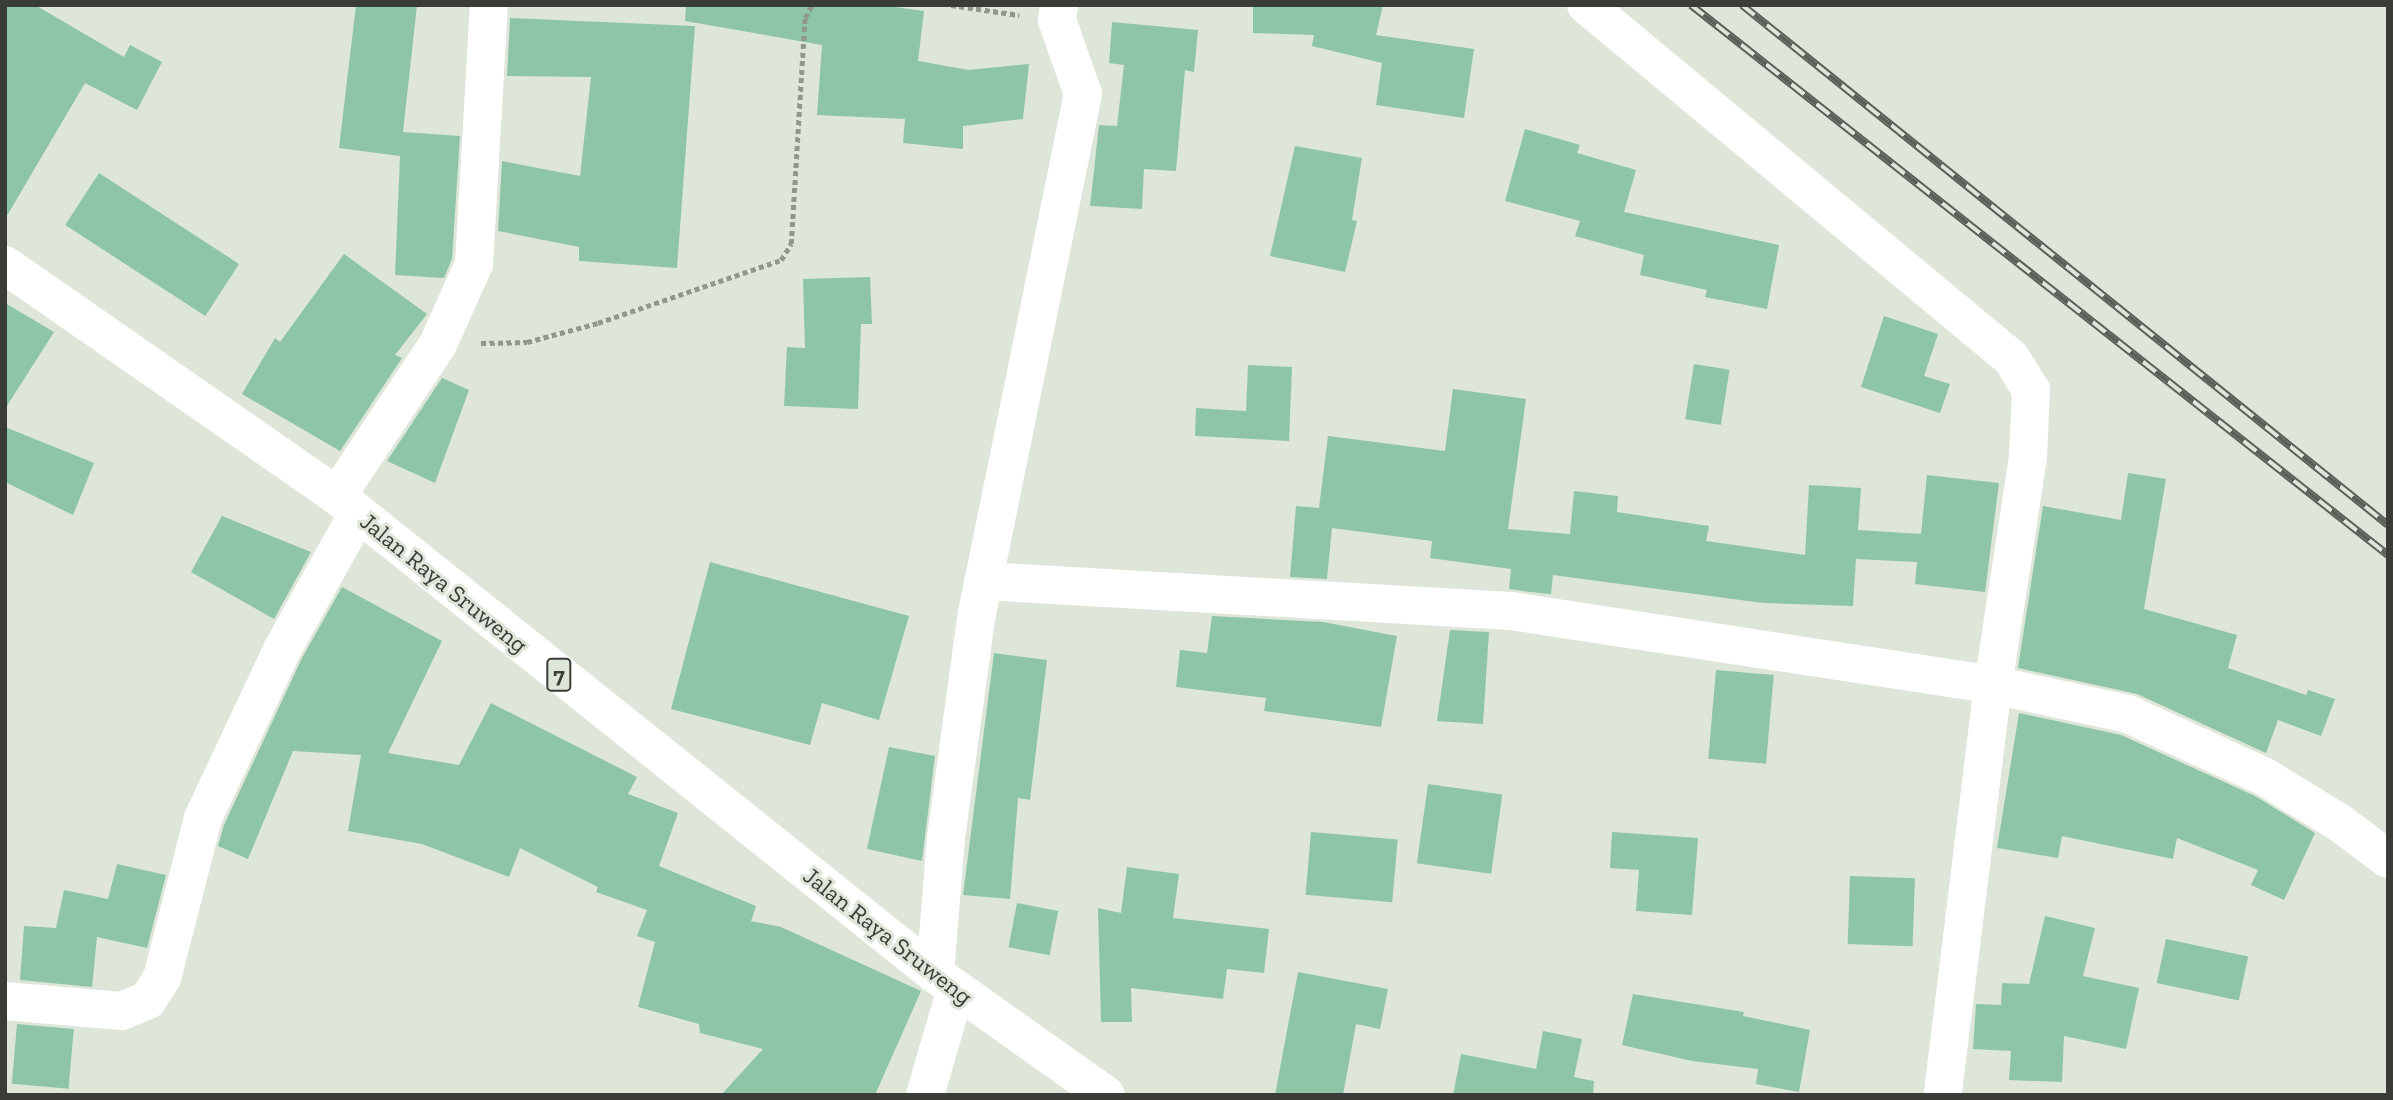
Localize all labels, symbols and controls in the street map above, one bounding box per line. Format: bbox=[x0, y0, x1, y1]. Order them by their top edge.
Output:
street label: Jalan Raya Sruweng bbox=[355, 507, 533, 659]
road number: 7 bbox=[545, 656, 573, 694]
street label: Jalan Raya Sruweng bbox=[798, 861, 978, 1011]

